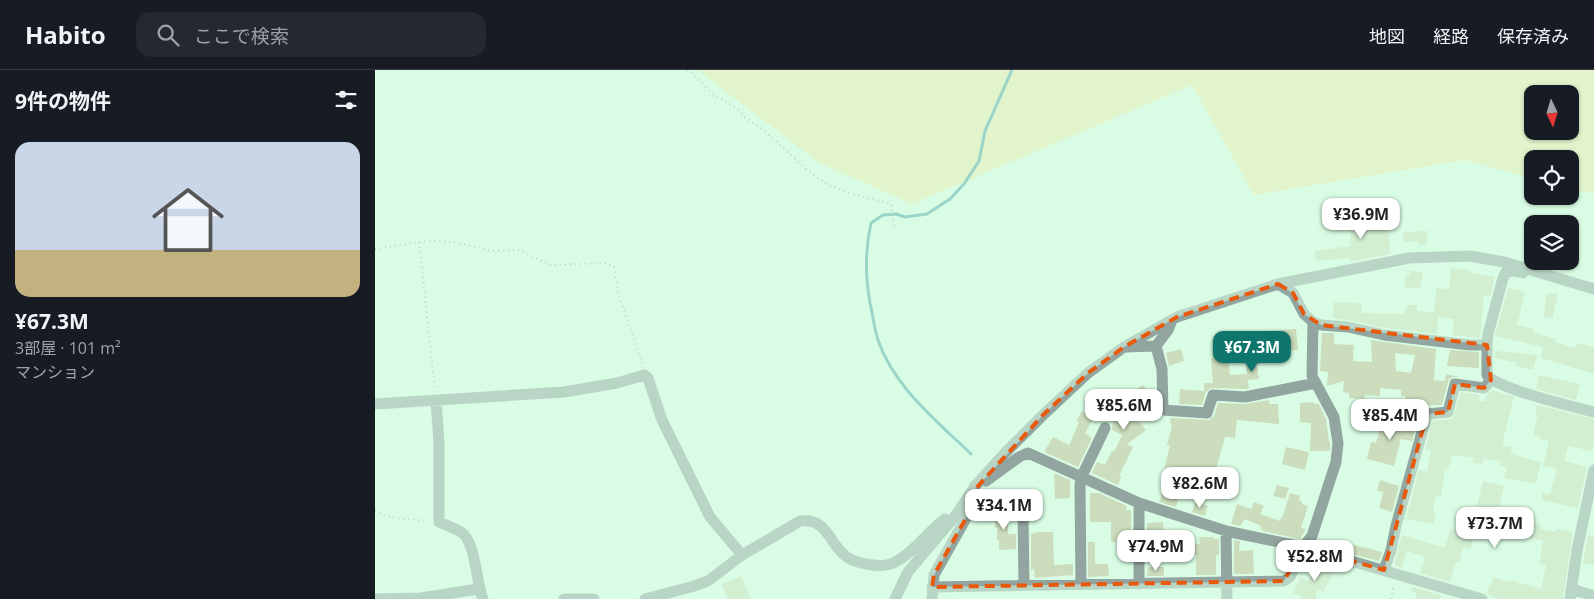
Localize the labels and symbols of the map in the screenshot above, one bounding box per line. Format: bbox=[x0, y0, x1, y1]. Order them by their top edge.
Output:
north arrow bbox=[1524, 85, 1579, 140]
pin: ¥36.9M bbox=[1320, 198, 1402, 240]
pin: ¥67.3M bbox=[1211, 330, 1293, 373]
pin: ¥85.6M bbox=[1083, 388, 1165, 431]
pin: ¥85.4M bbox=[1349, 398, 1431, 441]
pin: ¥82.6M bbox=[1159, 466, 1241, 509]
pin: ¥34.1M bbox=[963, 488, 1045, 531]
pin: ¥73.7M bbox=[1454, 506, 1536, 549]
pin: ¥74.9M bbox=[1115, 530, 1197, 572]
pin: ¥52.8M bbox=[1274, 540, 1356, 582]

